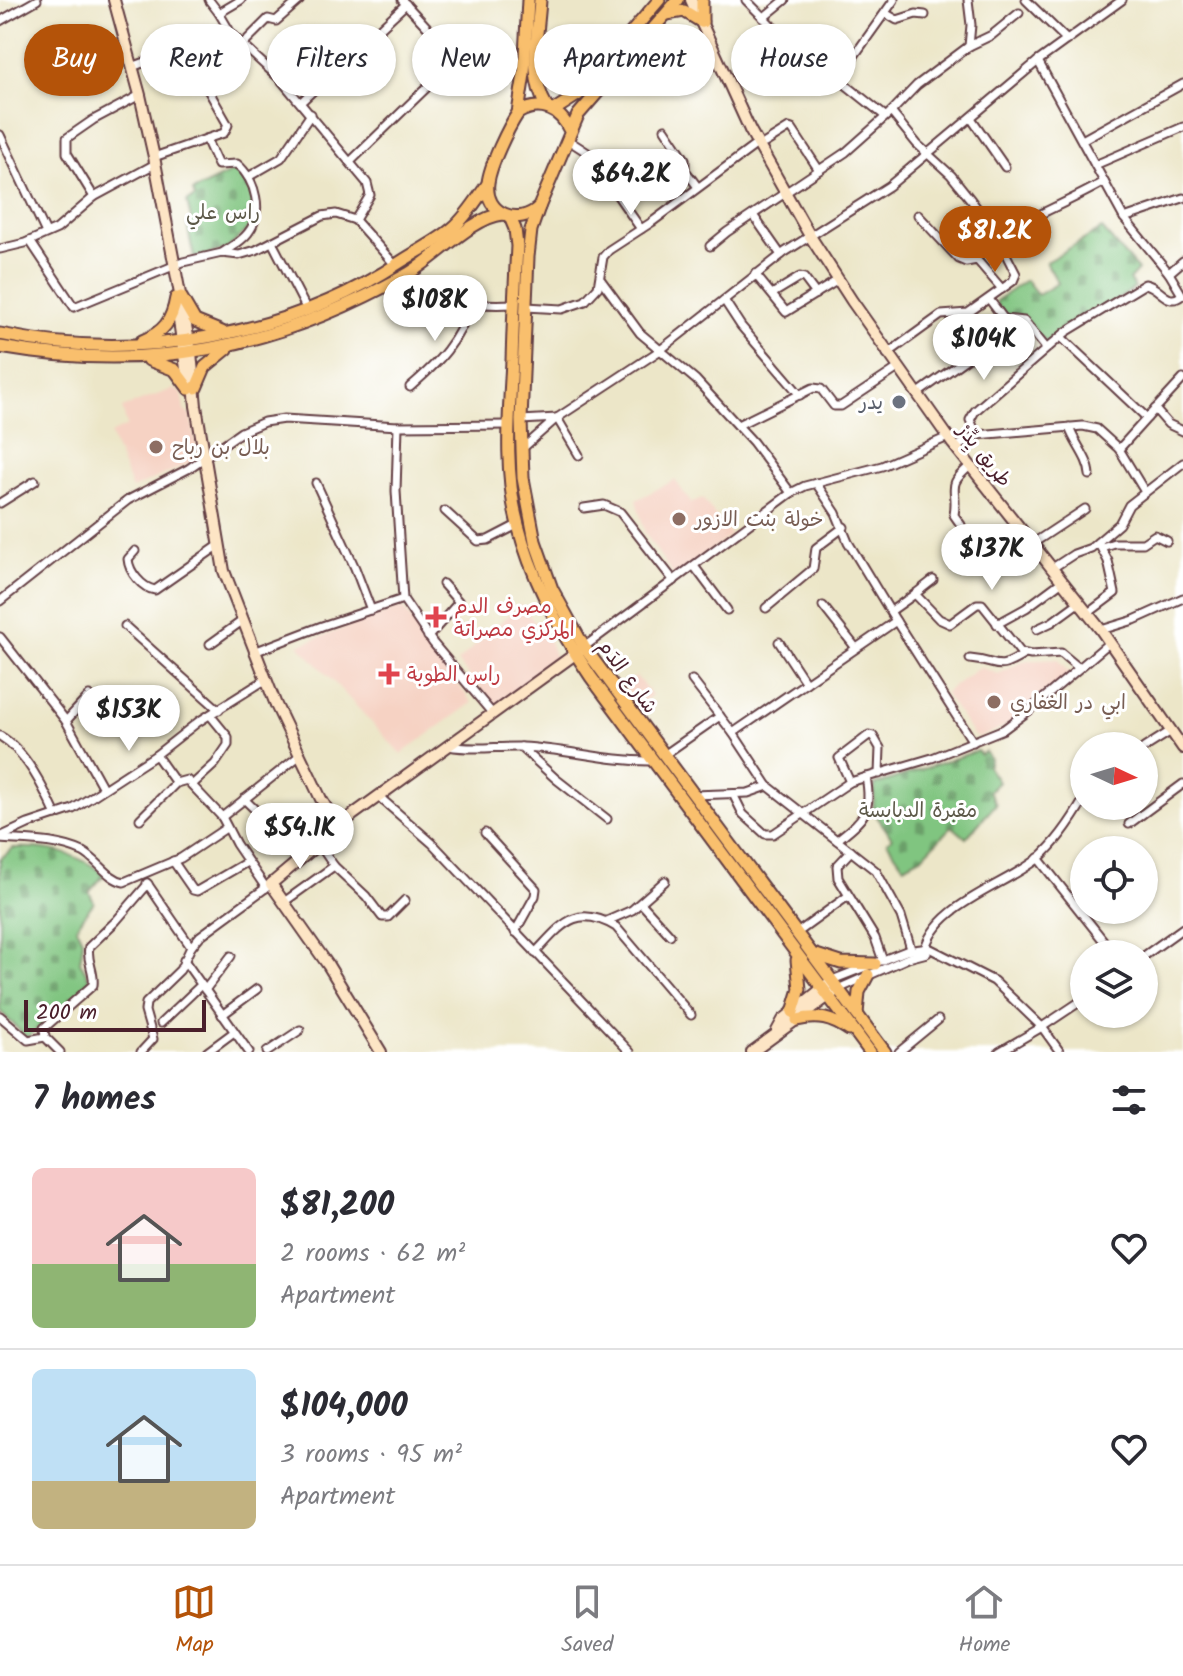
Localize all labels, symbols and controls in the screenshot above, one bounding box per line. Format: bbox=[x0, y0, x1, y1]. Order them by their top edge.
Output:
chip: Buy bbox=[24, 24, 124, 96]
chip: Rent bbox=[140, 24, 251, 96]
chip: Filters bbox=[267, 24, 396, 96]
chip: New bbox=[412, 24, 518, 96]
chip: Apartment bbox=[534, 24, 715, 96]
chip: House bbox=[731, 24, 856, 96]
pin: $64.2K bbox=[566, 149, 696, 217]
text: $64.2K bbox=[591, 154, 671, 196]
park label: راس علي bbox=[186, 198, 260, 230]
pin: $81.2K bbox=[930, 206, 1060, 274]
text: $81.2K bbox=[957, 211, 1033, 253]
pin: $108K bbox=[379, 275, 491, 343]
text: $108K bbox=[401, 280, 469, 322]
pin: $104K bbox=[928, 314, 1040, 382]
text: $104K bbox=[951, 319, 1017, 361]
place label: يدر bbox=[857, 388, 883, 420]
marker: يدر bbox=[890, 393, 908, 411]
street label: طريق يِدِّرْ bbox=[947, 416, 1019, 495]
place label: بلال بن رباح bbox=[172, 433, 270, 465]
marker: بلال بن رباح bbox=[147, 438, 165, 456]
place label: خولة بنت الازور bbox=[693, 505, 824, 537]
marker: خولة بنت الازور bbox=[670, 510, 688, 528]
pin: $137K bbox=[936, 524, 1048, 592]
text: $137K bbox=[959, 529, 1025, 571]
place label: مصرف الدم المركزي مصراتة bbox=[454, 592, 575, 647]
marker: مصرف الدم المركزي مصراتة bbox=[425, 606, 447, 628]
street label: شارع الدَم bbox=[588, 633, 664, 721]
place label: راس الطوبة bbox=[407, 660, 501, 692]
marker: راس الطوبة bbox=[378, 663, 400, 685]
pin: $153K bbox=[73, 685, 185, 753]
place label: ابي در الغفاري bbox=[1010, 688, 1126, 720]
text: $153K bbox=[96, 690, 162, 732]
marker: ابي در الغفاري bbox=[985, 693, 1003, 711]
north arrow bbox=[1070, 732, 1158, 820]
map controls bbox=[1070, 732, 1158, 1028]
park label: مقبرة الدبابسة bbox=[859, 796, 977, 828]
pin: $54.1K bbox=[235, 803, 365, 871]
text: $54.1K bbox=[264, 808, 336, 850]
button: locate bbox=[1070, 836, 1158, 924]
button: layers bbox=[1070, 940, 1158, 1028]
scale bar bbox=[24, 996, 206, 1032]
text: 200 m bbox=[36, 996, 97, 1031]
text: 7 homes bbox=[32, 1073, 156, 1127]
icon: filters bbox=[1107, 1078, 1151, 1122]
text: $81,200 bbox=[280, 1179, 394, 1233]
icon: home bbox=[96, 1200, 192, 1296]
icon: heart bbox=[1107, 1226, 1151, 1270]
text: 2 rooms · 62 m² bbox=[280, 1233, 465, 1275]
text: Apartment bbox=[280, 1275, 395, 1317]
text: $104,000 bbox=[280, 1380, 408, 1434]
icon: home bbox=[96, 1401, 192, 1497]
icon: heart bbox=[1107, 1427, 1151, 1471]
text: 3 rooms · 95 m² bbox=[280, 1434, 462, 1476]
text: Apartment bbox=[280, 1476, 395, 1518]
tab: Map bbox=[172, 1580, 216, 1663]
tab: Saved bbox=[561, 1580, 614, 1663]
tab: Home bbox=[958, 1580, 1011, 1663]

